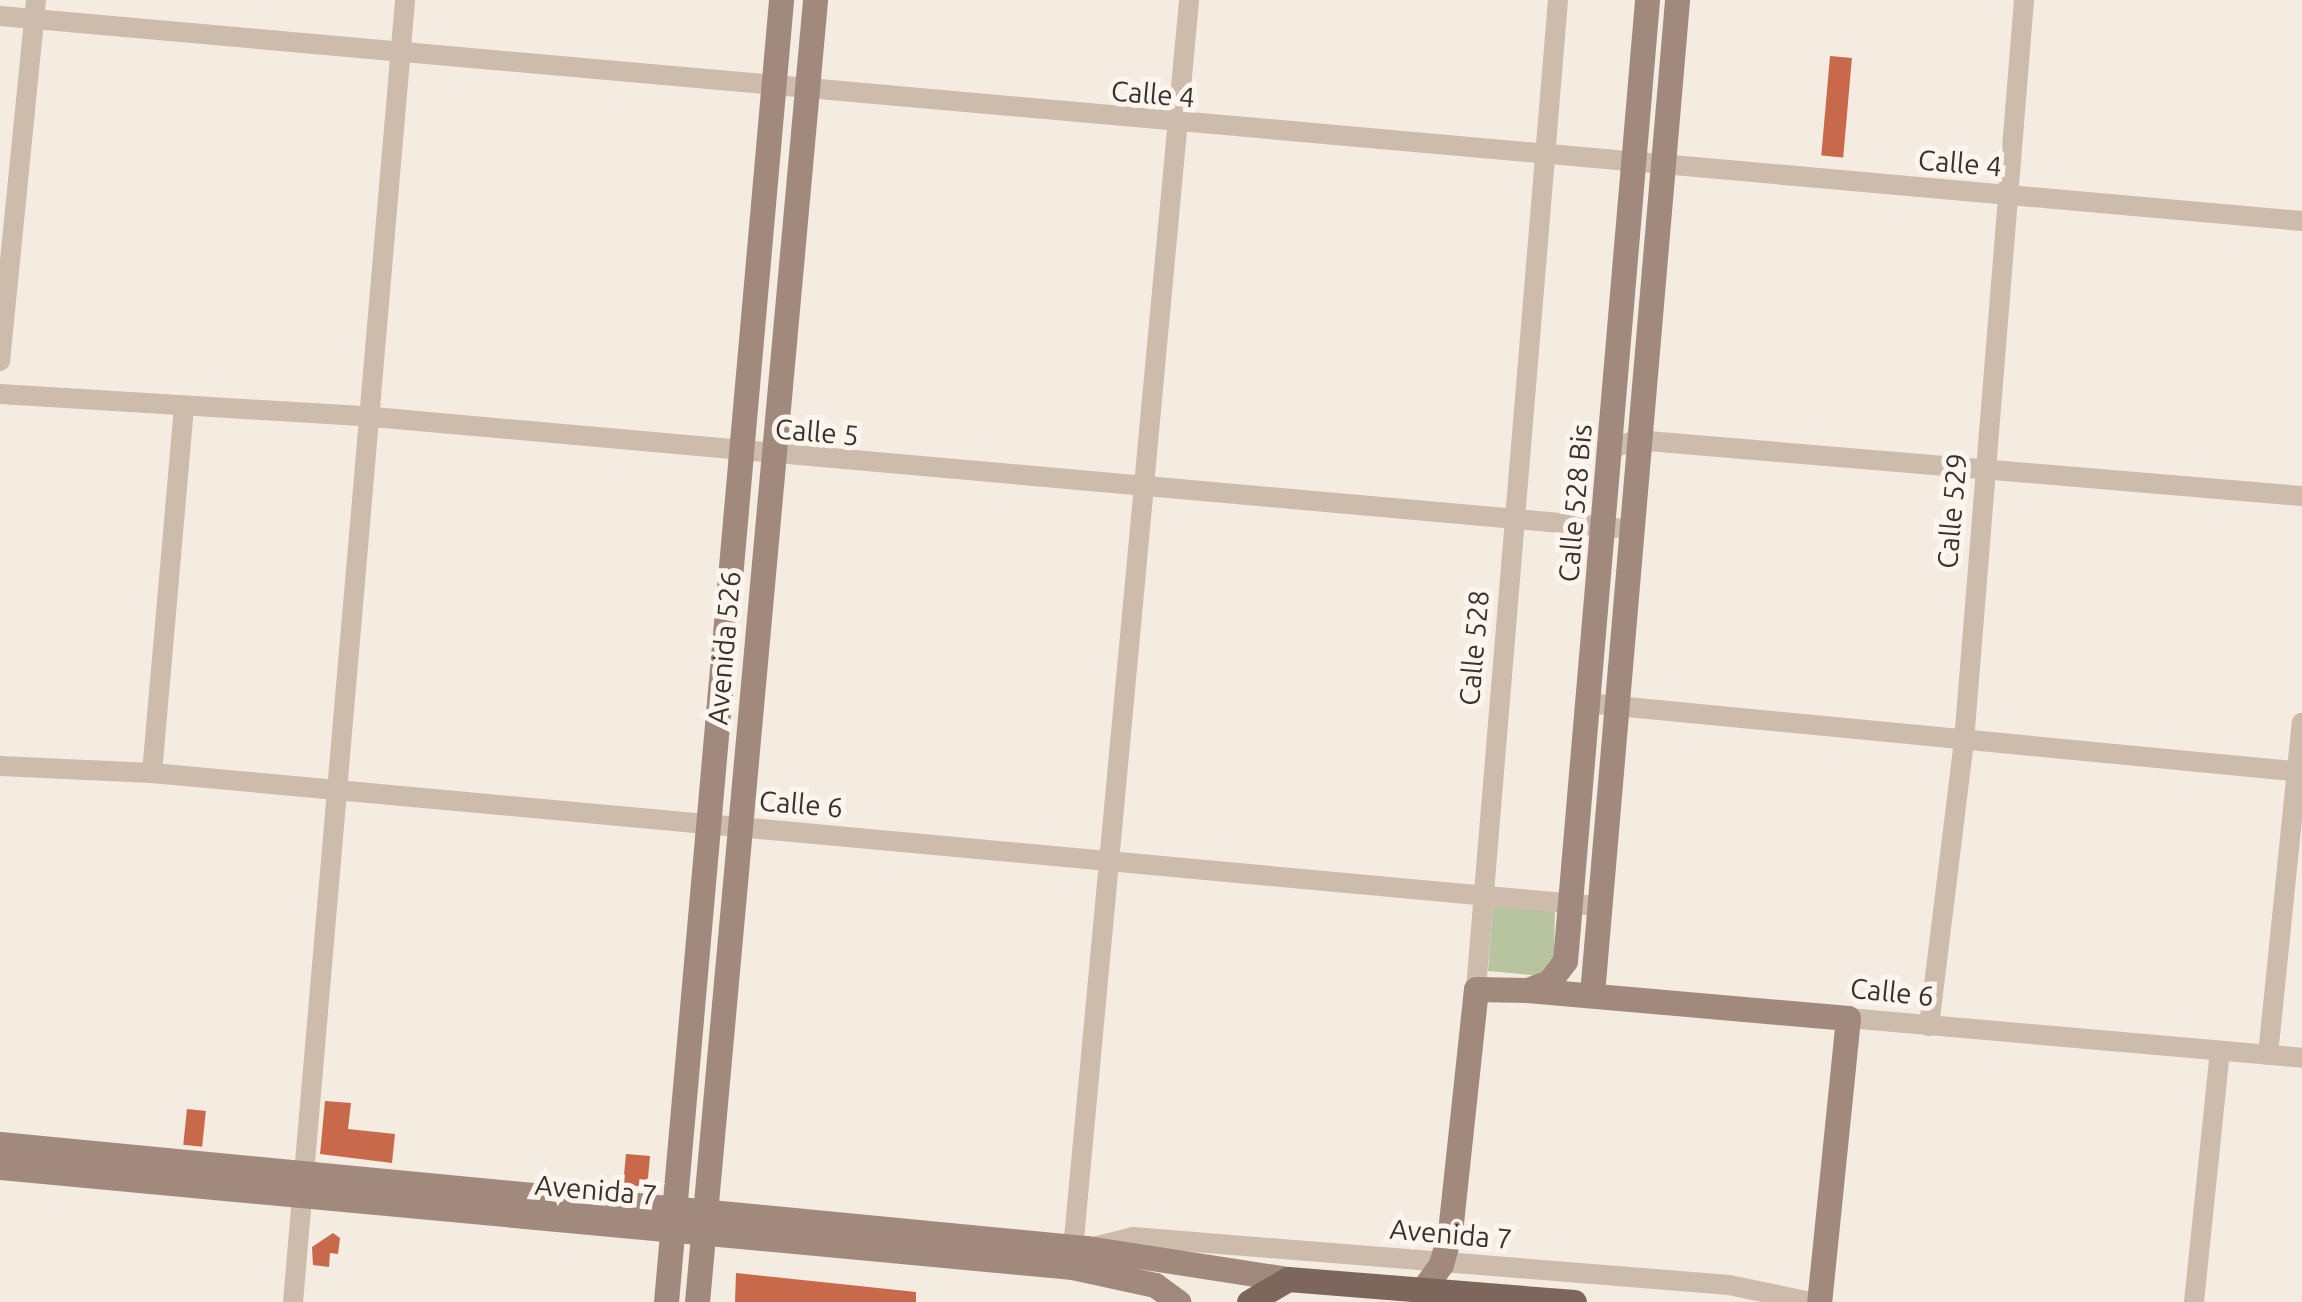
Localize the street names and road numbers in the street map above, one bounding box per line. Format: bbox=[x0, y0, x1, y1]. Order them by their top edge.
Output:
street label: Calle 4 bbox=[1110, 74, 1196, 114]
street label: Calle 4 bbox=[1917, 143, 2003, 183]
street label: Calle 5 bbox=[774, 412, 860, 452]
street label: Calle 528 Bis bbox=[1551, 423, 1599, 583]
street label: Calle 529 bbox=[1930, 452, 1974, 570]
street label: Avenida 526 bbox=[701, 570, 747, 726]
street label: Calle 528 bbox=[1452, 589, 1496, 707]
street label: Calle 6 bbox=[758, 784, 844, 824]
street label: Calle 6 bbox=[1849, 971, 1935, 1013]
street label: Avenida 7 bbox=[533, 1168, 659, 1212]
street label: Avenida 7 bbox=[1388, 1212, 1514, 1256]

